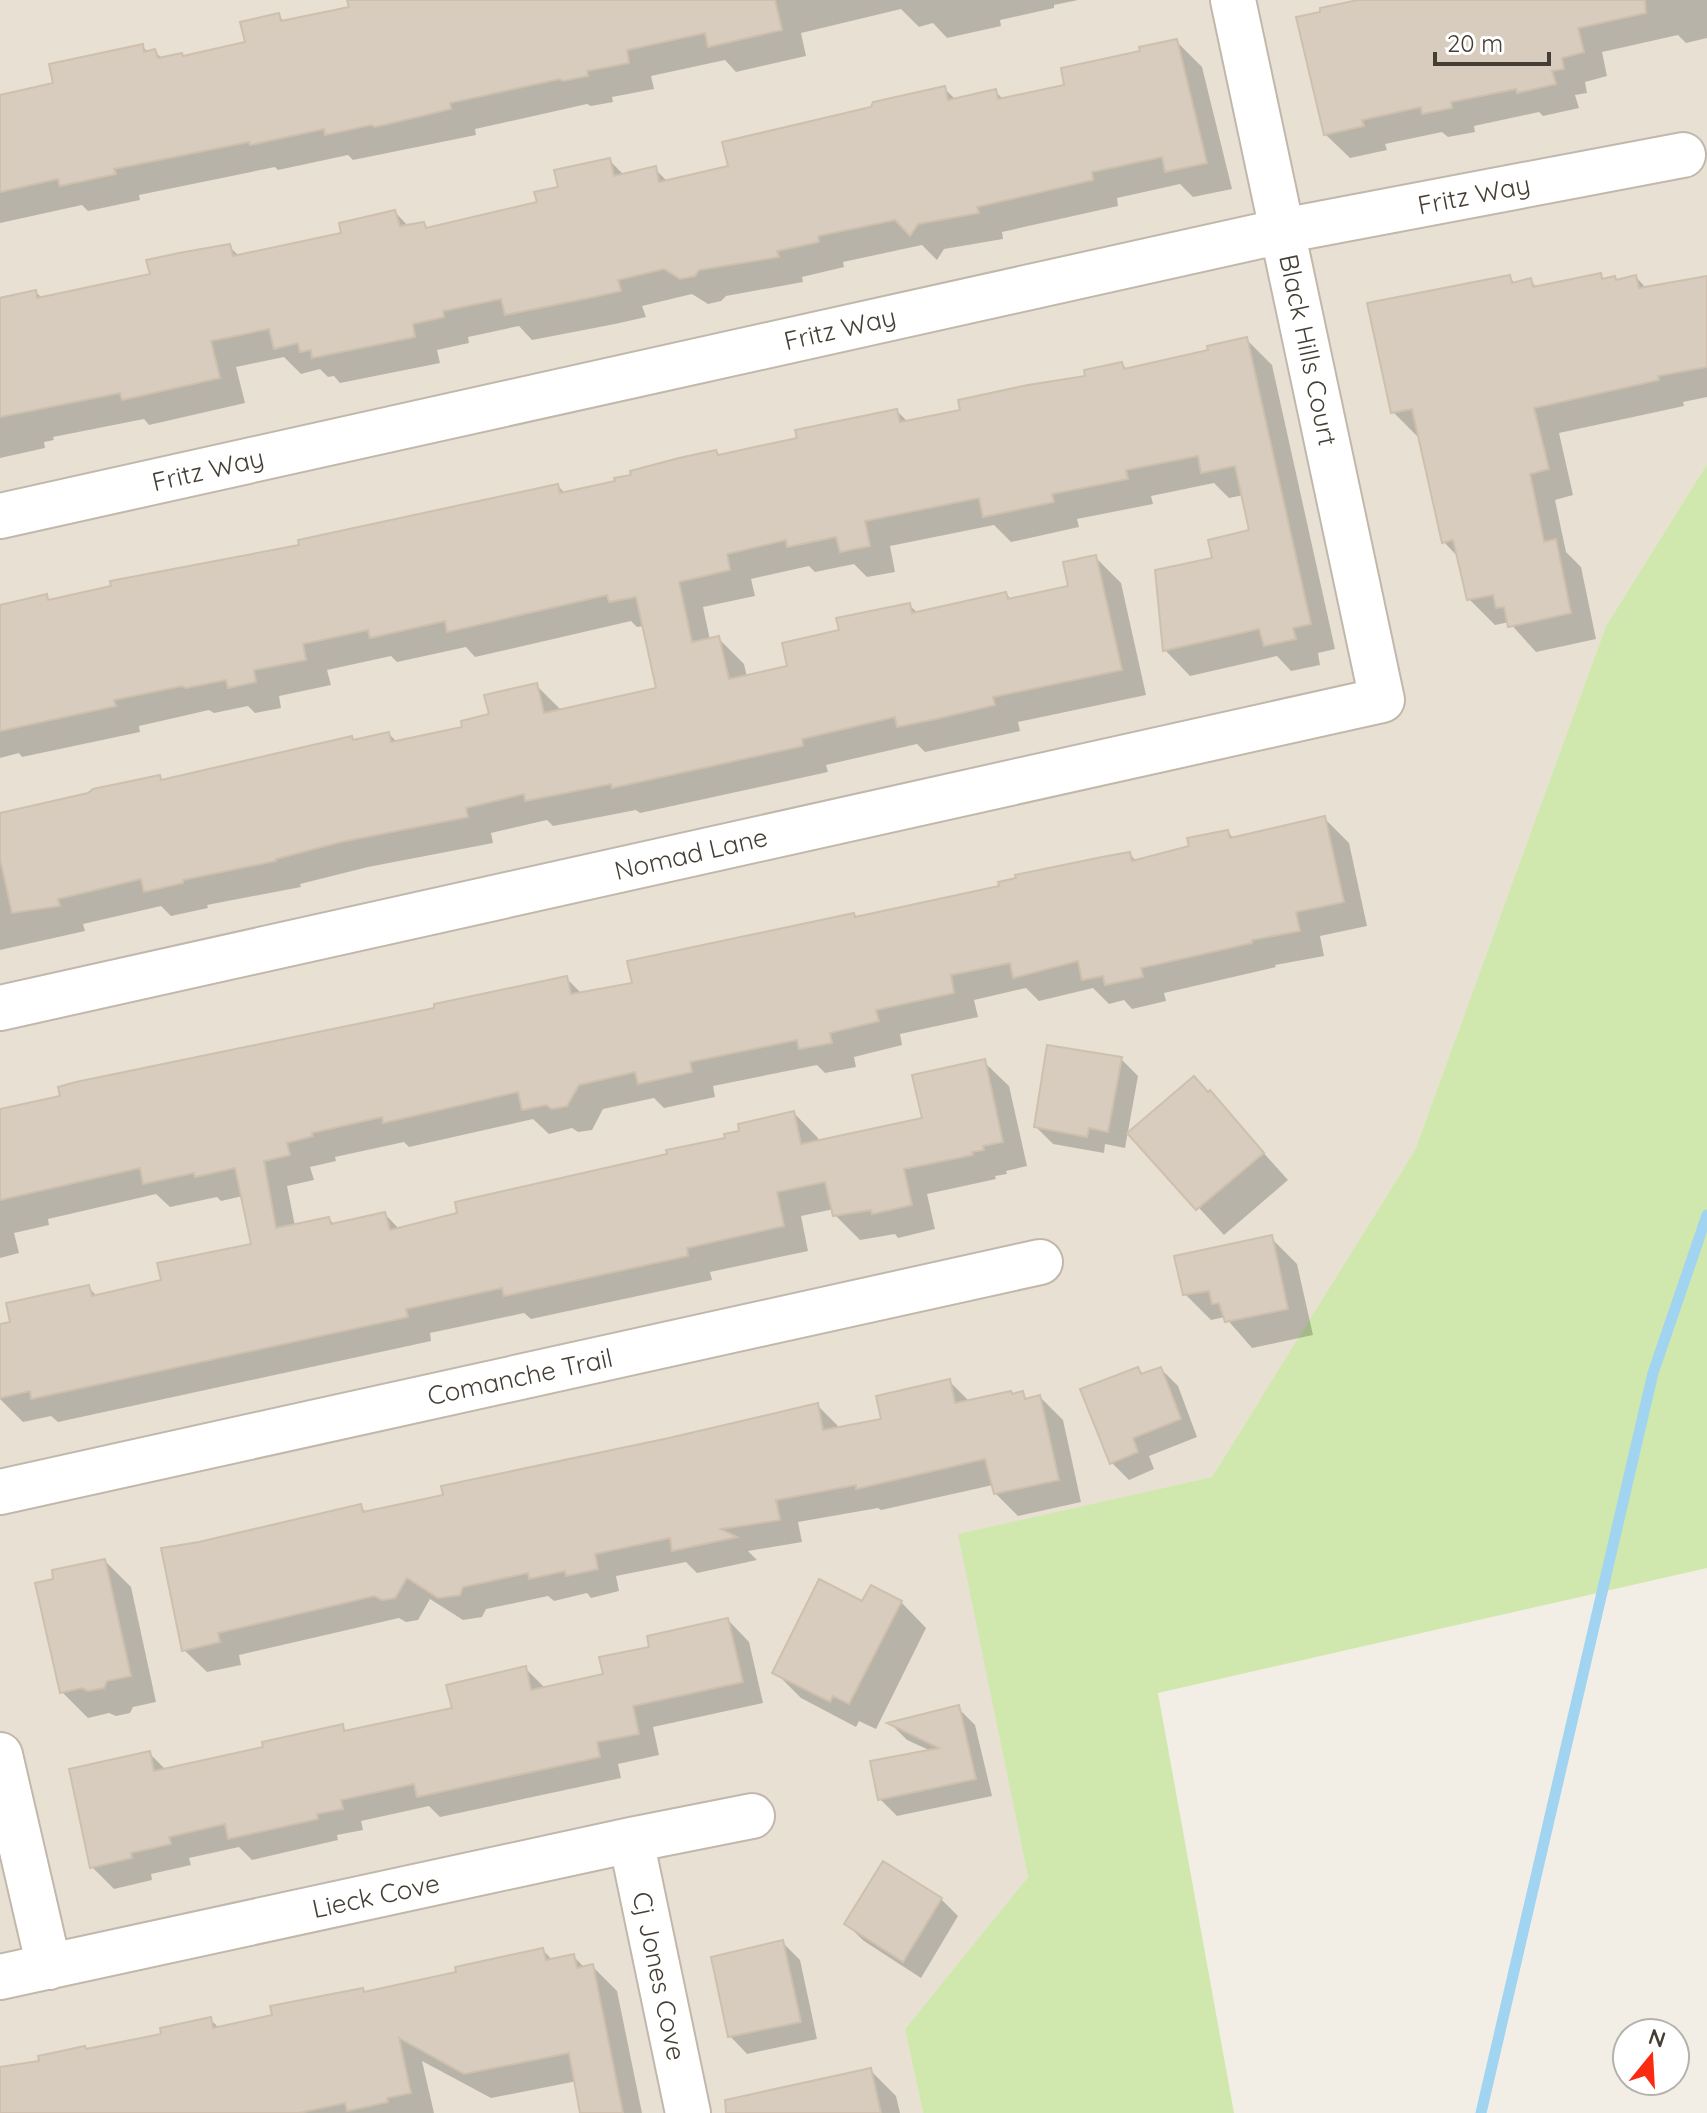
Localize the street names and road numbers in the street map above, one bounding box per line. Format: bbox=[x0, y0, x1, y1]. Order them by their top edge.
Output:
street label: Fritz Way bbox=[1415, 167, 1533, 222]
street label: Black Hills Court bbox=[1272, 251, 1345, 449]
street label: Fritz Way bbox=[781, 300, 899, 357]
street label: Fritz Way bbox=[149, 441, 267, 498]
street label: Nomad Lane bbox=[611, 820, 771, 887]
street label: Comanche Trail bbox=[424, 1341, 615, 1412]
street label: Lieck Cove bbox=[309, 1866, 443, 1925]
street label: Cj Jones Cove bbox=[626, 1889, 693, 2063]

